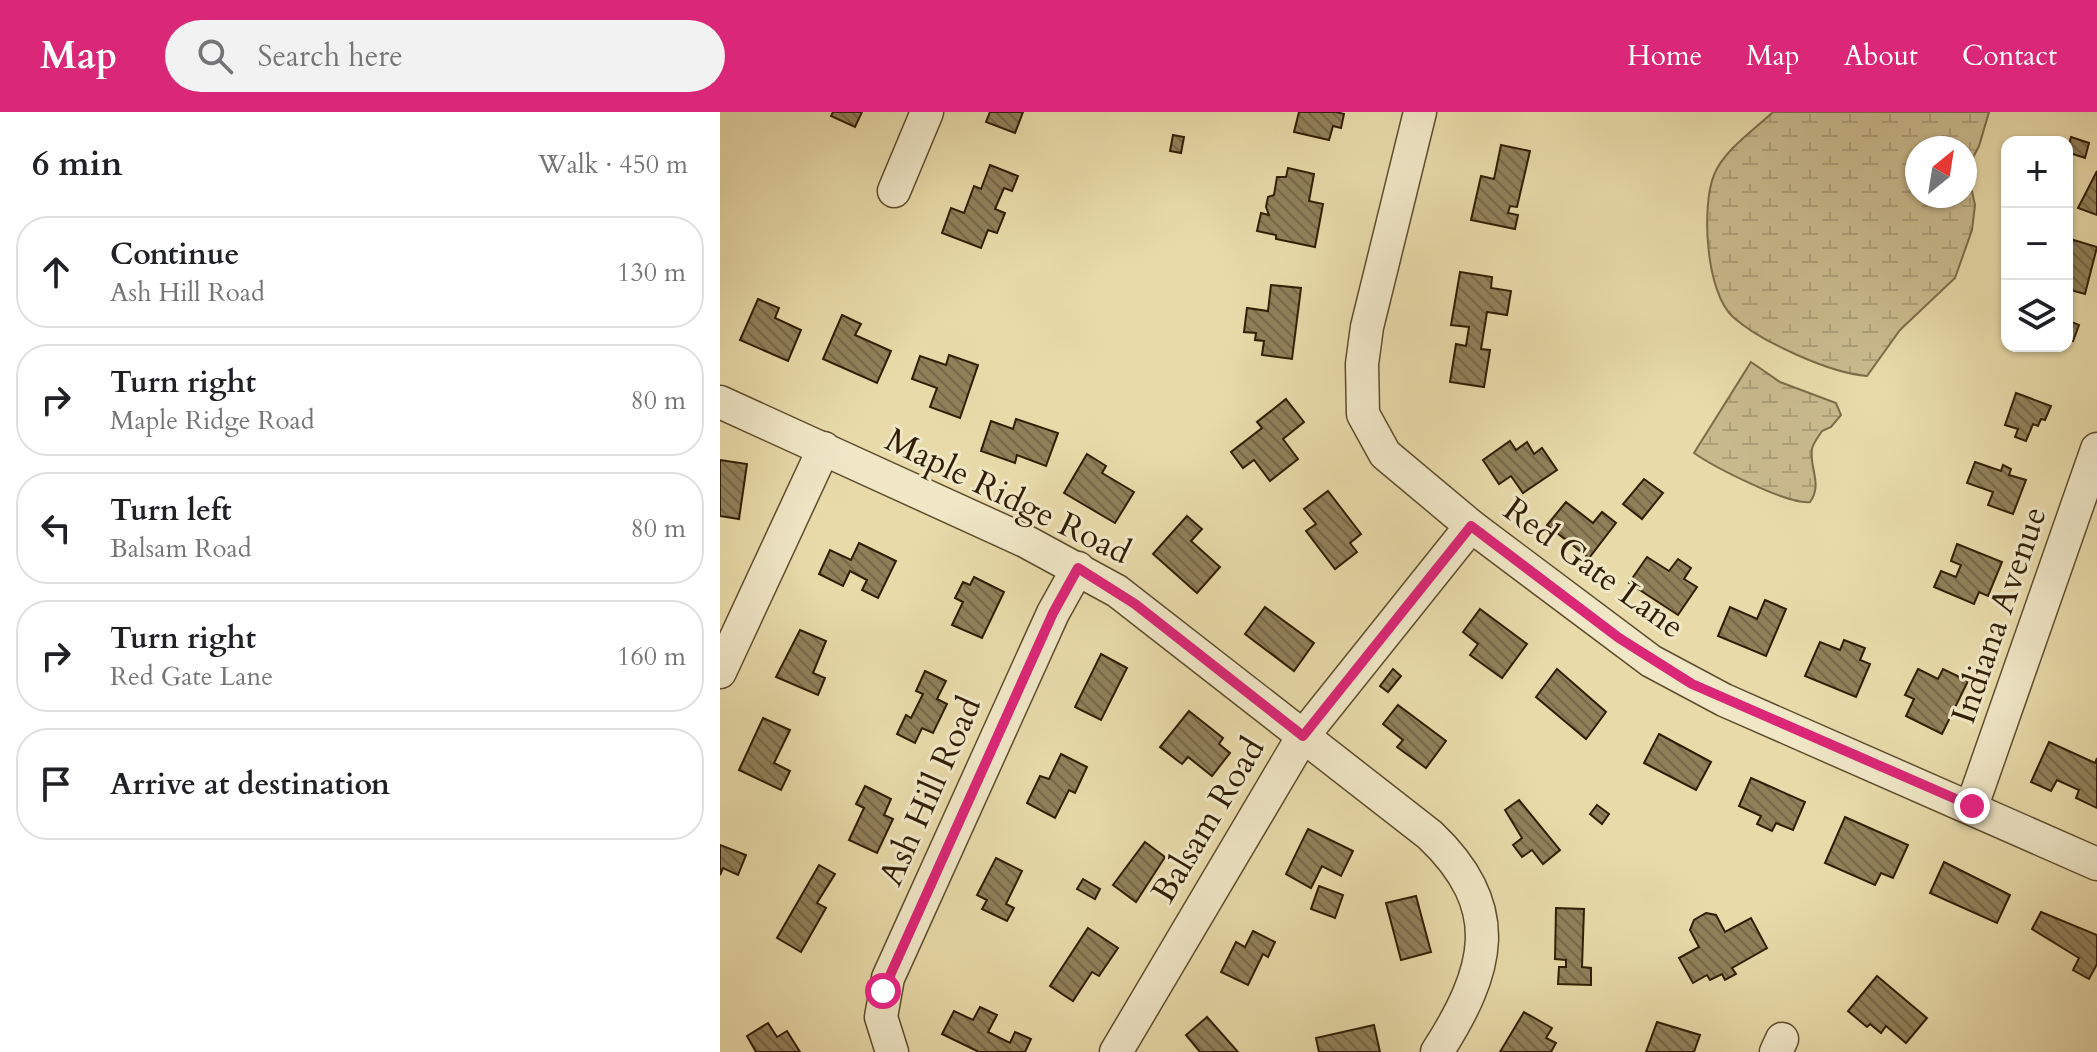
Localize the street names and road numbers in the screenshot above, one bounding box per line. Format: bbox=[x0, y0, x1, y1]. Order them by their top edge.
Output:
street label: Maple Ridge Road bbox=[878, 417, 1138, 575]
street label: Red Gate Lane bbox=[1494, 487, 1694, 649]
street label: Indiana Avenue bbox=[1940, 500, 2058, 730]
street label: Ash Hill Road bbox=[868, 689, 992, 893]
street label: Balsam Road bbox=[1141, 729, 1275, 911]

